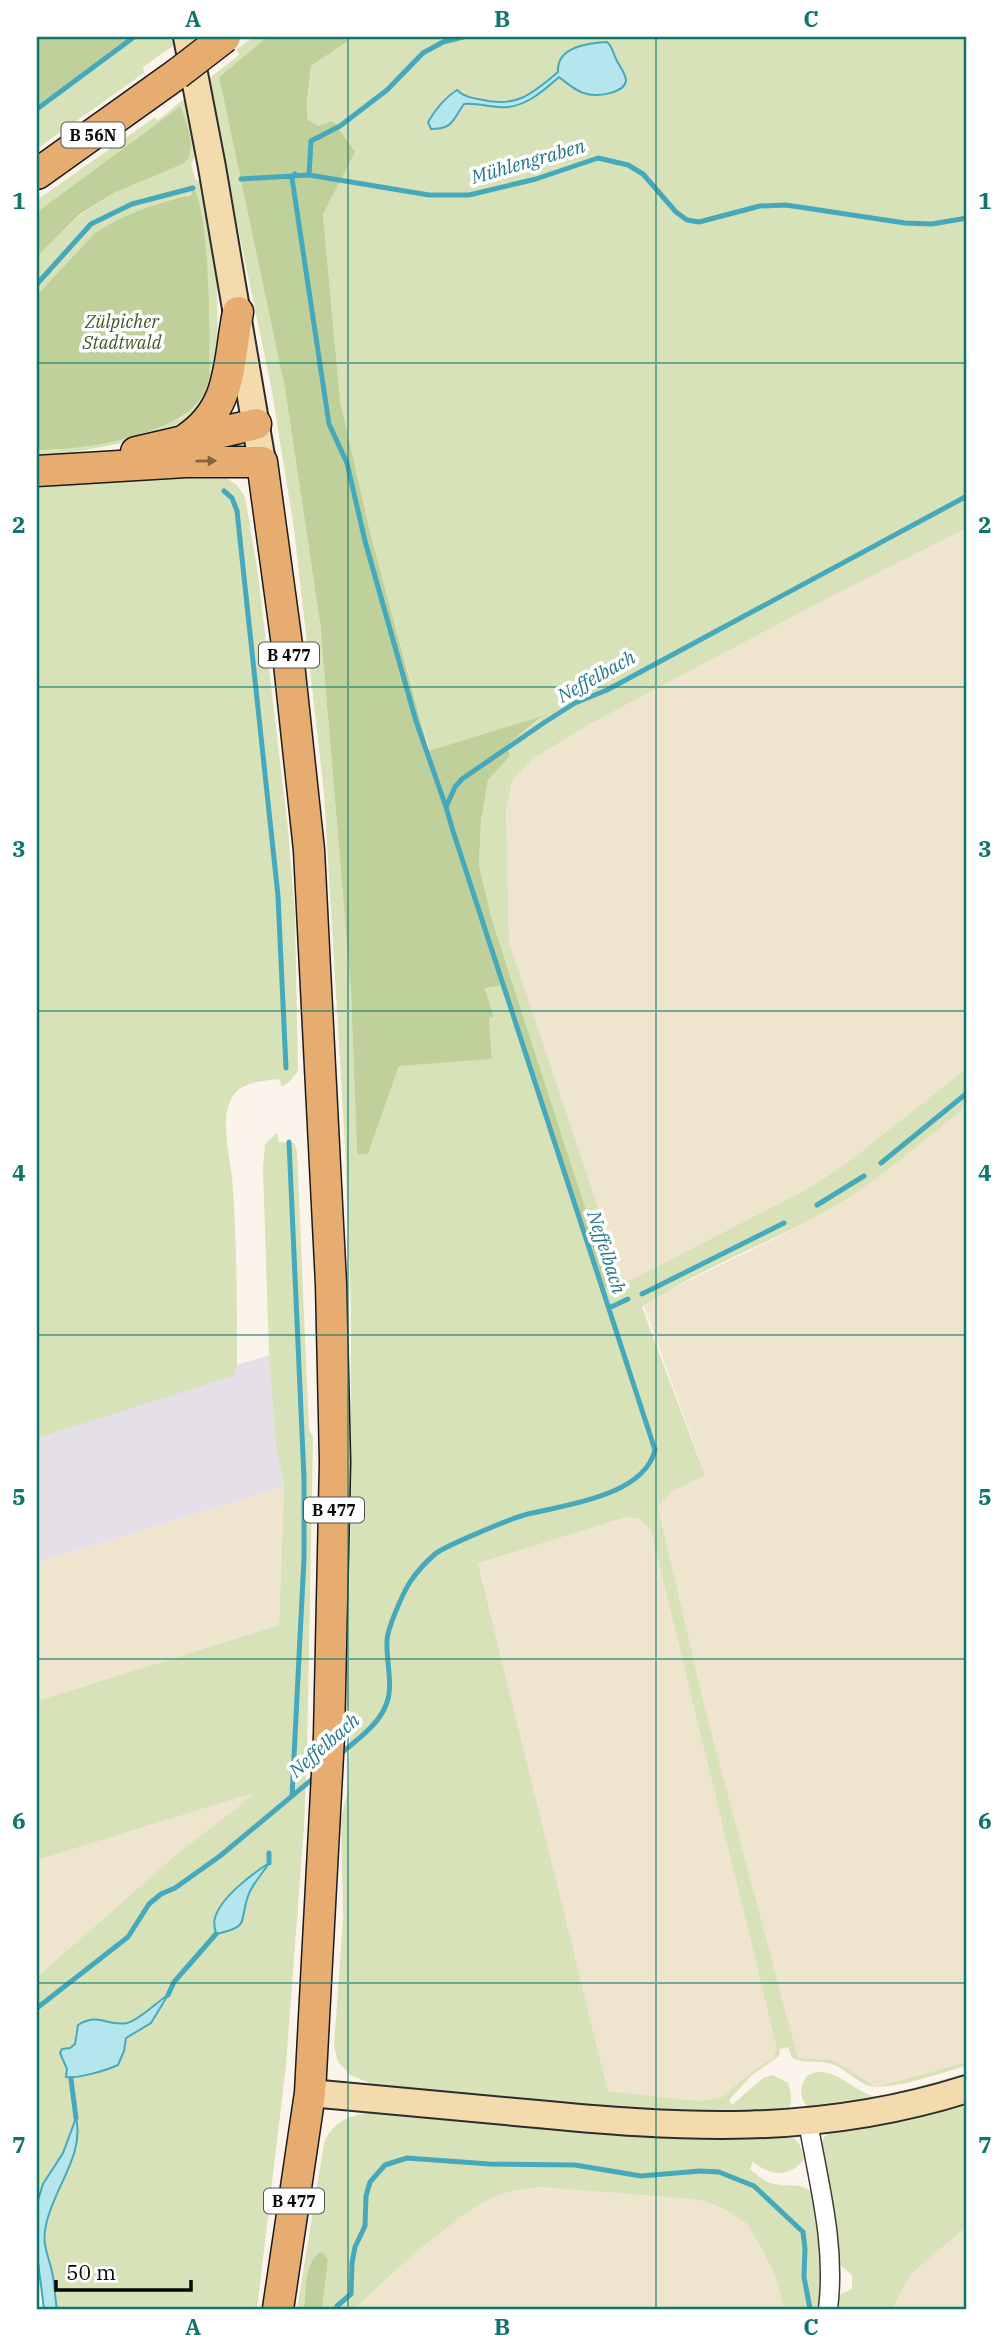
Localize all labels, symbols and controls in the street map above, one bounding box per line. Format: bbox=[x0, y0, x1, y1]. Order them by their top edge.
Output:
text: A bbox=[185, 3, 201, 33]
text: B bbox=[494, 3, 510, 33]
text: C bbox=[803, 3, 819, 33]
road number: B 56N bbox=[62, 122, 124, 148]
water label: Mühlengraben bbox=[467, 133, 588, 189]
text: 1 bbox=[12, 185, 26, 215]
text: 1 bbox=[978, 185, 992, 215]
park label: Zülpicher Stadtwald bbox=[82, 310, 162, 354]
one-way arrow bbox=[195, 456, 217, 467]
text: 2 bbox=[12, 509, 26, 539]
text: 2 bbox=[978, 509, 992, 539]
road number: B 477 bbox=[259, 642, 319, 668]
water label: Neffelbach bbox=[552, 644, 640, 708]
text: 3 bbox=[12, 833, 26, 863]
text: 3 bbox=[978, 833, 992, 863]
text: 4 bbox=[12, 1157, 26, 1187]
text: 4 bbox=[978, 1157, 992, 1187]
water label: Neffelbach bbox=[582, 1207, 632, 1297]
text: 5 bbox=[12, 1481, 26, 1511]
text: 5 bbox=[978, 1481, 992, 1511]
road number: B 477 bbox=[304, 1498, 364, 1522]
water label: Neffelbach bbox=[283, 1707, 365, 1783]
text: 6 bbox=[12, 1805, 26, 1835]
text: 6 bbox=[978, 1805, 992, 1835]
text: 7 bbox=[12, 2129, 26, 2159]
text: 7 bbox=[978, 2129, 992, 2159]
road number: B 477 bbox=[264, 2188, 324, 2214]
scale bar bbox=[56, 2248, 191, 2292]
text: 50 m bbox=[66, 2258, 116, 2286]
text: A bbox=[185, 2311, 201, 2341]
text: B bbox=[494, 2311, 510, 2341]
text: C bbox=[803, 2311, 819, 2341]

